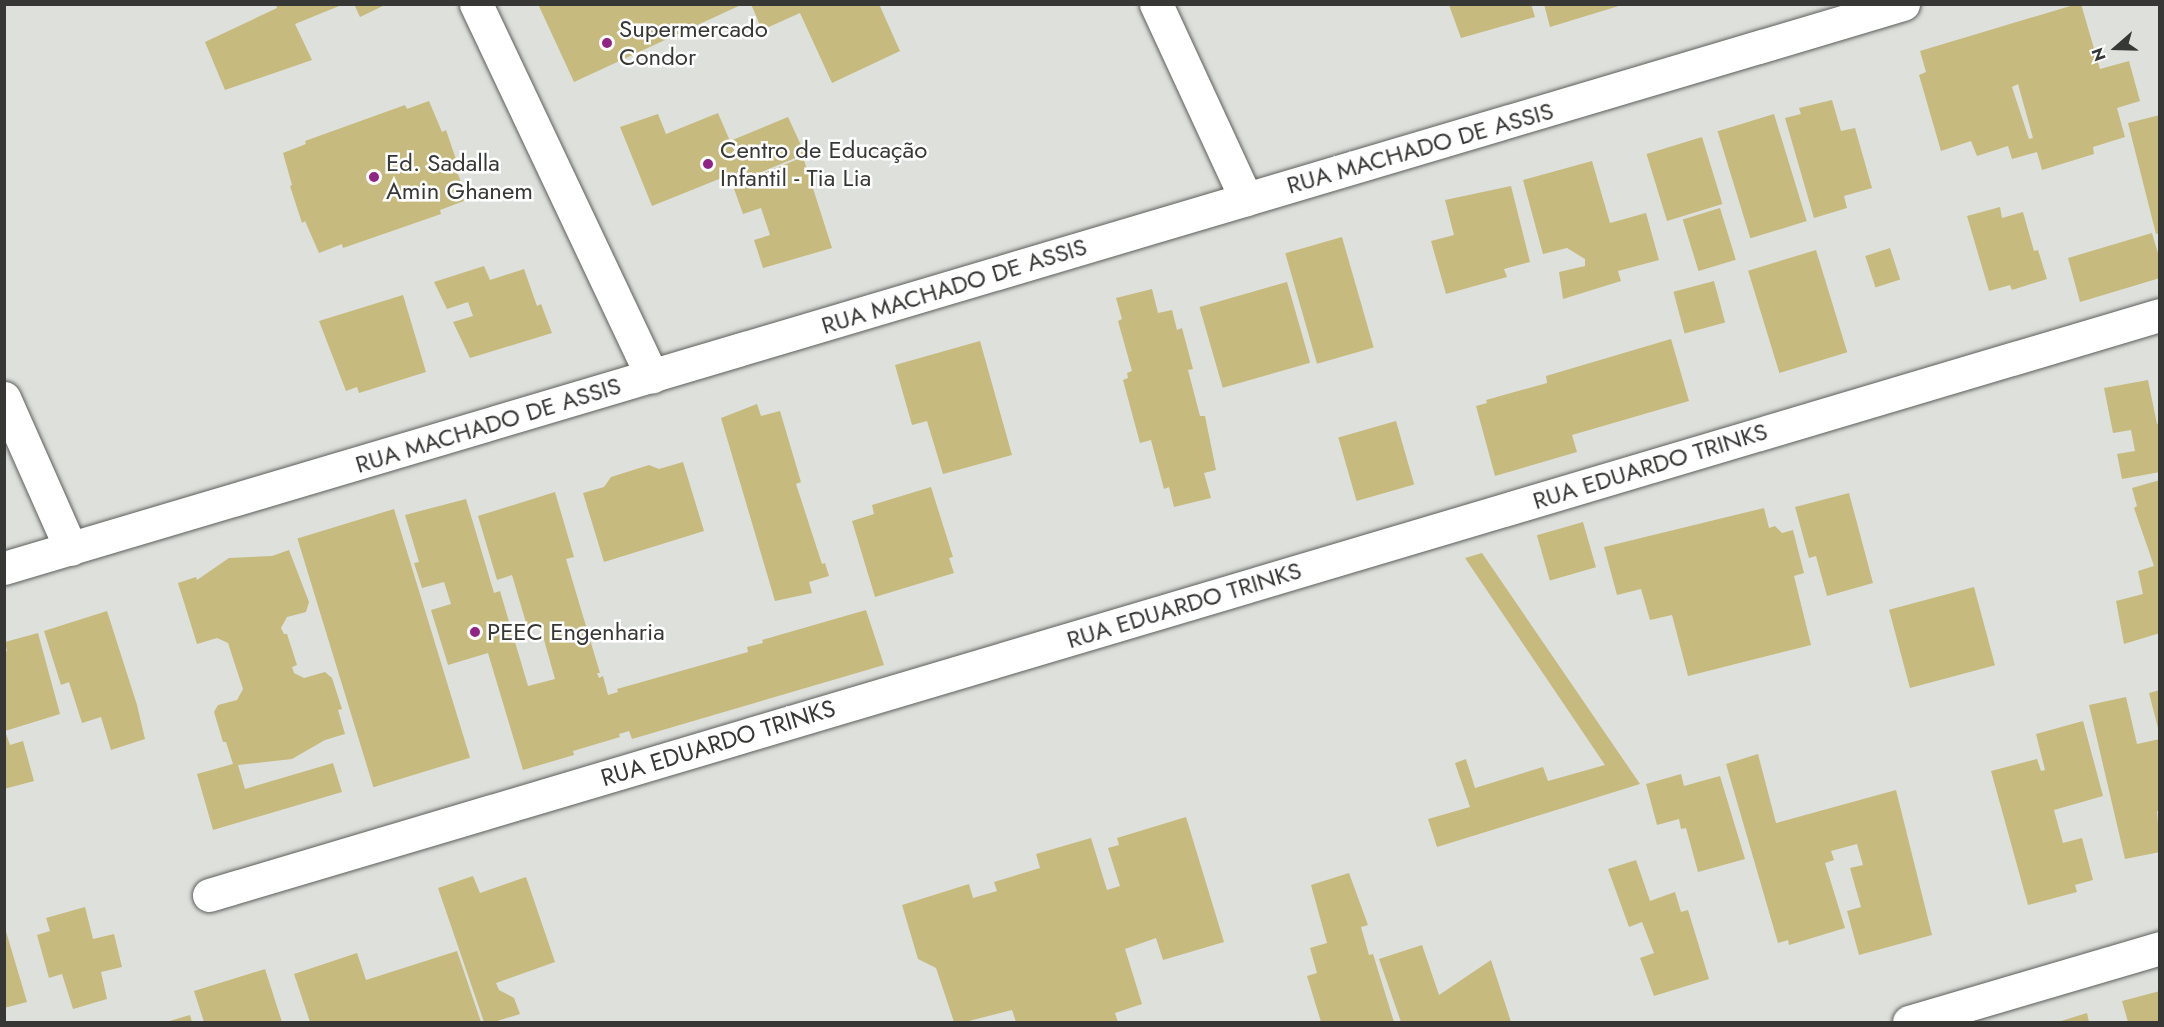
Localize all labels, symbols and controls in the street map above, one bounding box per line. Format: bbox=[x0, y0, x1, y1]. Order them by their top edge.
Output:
place label: Supermercado Condor bbox=[619, 15, 768, 71]
north arrow bbox=[2086, 18, 2146, 78]
marker: Supermercado Condor bbox=[600, 36, 614, 50]
text: N bbox=[2086, 44, 2112, 64]
street label: RUA MACHADO DE ASSIS bbox=[1283, 96, 1557, 200]
place label: Centro de Educação Infantil - Tia Lia bbox=[720, 136, 927, 192]
place label: Ed. Sadalla Amin Ghanem bbox=[386, 149, 533, 205]
marker: Centro de Educação Infantil - Tia Lia bbox=[701, 157, 715, 171]
marker: Ed. Sadalla Amin Ghanem bbox=[367, 170, 381, 184]
street label: RUA MACHADO DE ASSIS bbox=[818, 232, 1090, 340]
street label: RUA MACHADO DE ASSIS bbox=[352, 371, 624, 479]
street label: RUA EDUARDO TRINKS bbox=[1529, 417, 1771, 515]
street label: RUA EDUARDO TRINKS bbox=[1063, 556, 1305, 654]
place label: PEEC Engenharia bbox=[487, 618, 665, 646]
marker: PEEC Engenharia bbox=[468, 625, 482, 639]
street label: RUA EDUARDO TRINKS bbox=[597, 694, 839, 792]

